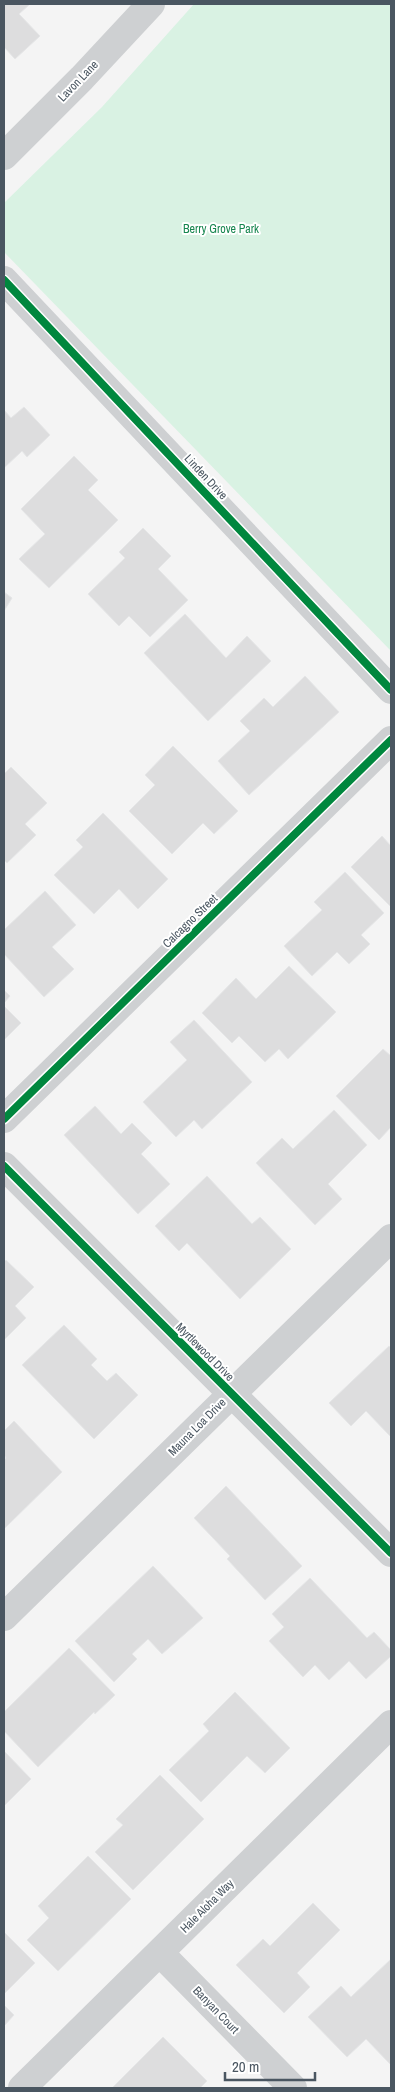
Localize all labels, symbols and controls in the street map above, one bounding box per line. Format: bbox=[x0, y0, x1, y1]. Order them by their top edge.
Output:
street label: Lavon Lane bbox=[54, 57, 102, 105]
park label: Berry Grove Park bbox=[183, 221, 259, 237]
street label: Linden Drive bbox=[181, 451, 231, 503]
street label: Calcagno Street bbox=[159, 891, 221, 951]
street label: Myrtlewood Drive bbox=[172, 1319, 238, 1385]
street label: Mauna Loa Drive bbox=[165, 1395, 229, 1459]
street label: Hale Aloha Way bbox=[177, 1876, 237, 1936]
street label: Banyan Court bbox=[189, 1983, 243, 2037]
scale bar bbox=[225, 2050, 315, 2082]
text: 20 m bbox=[232, 2056, 259, 2077]

